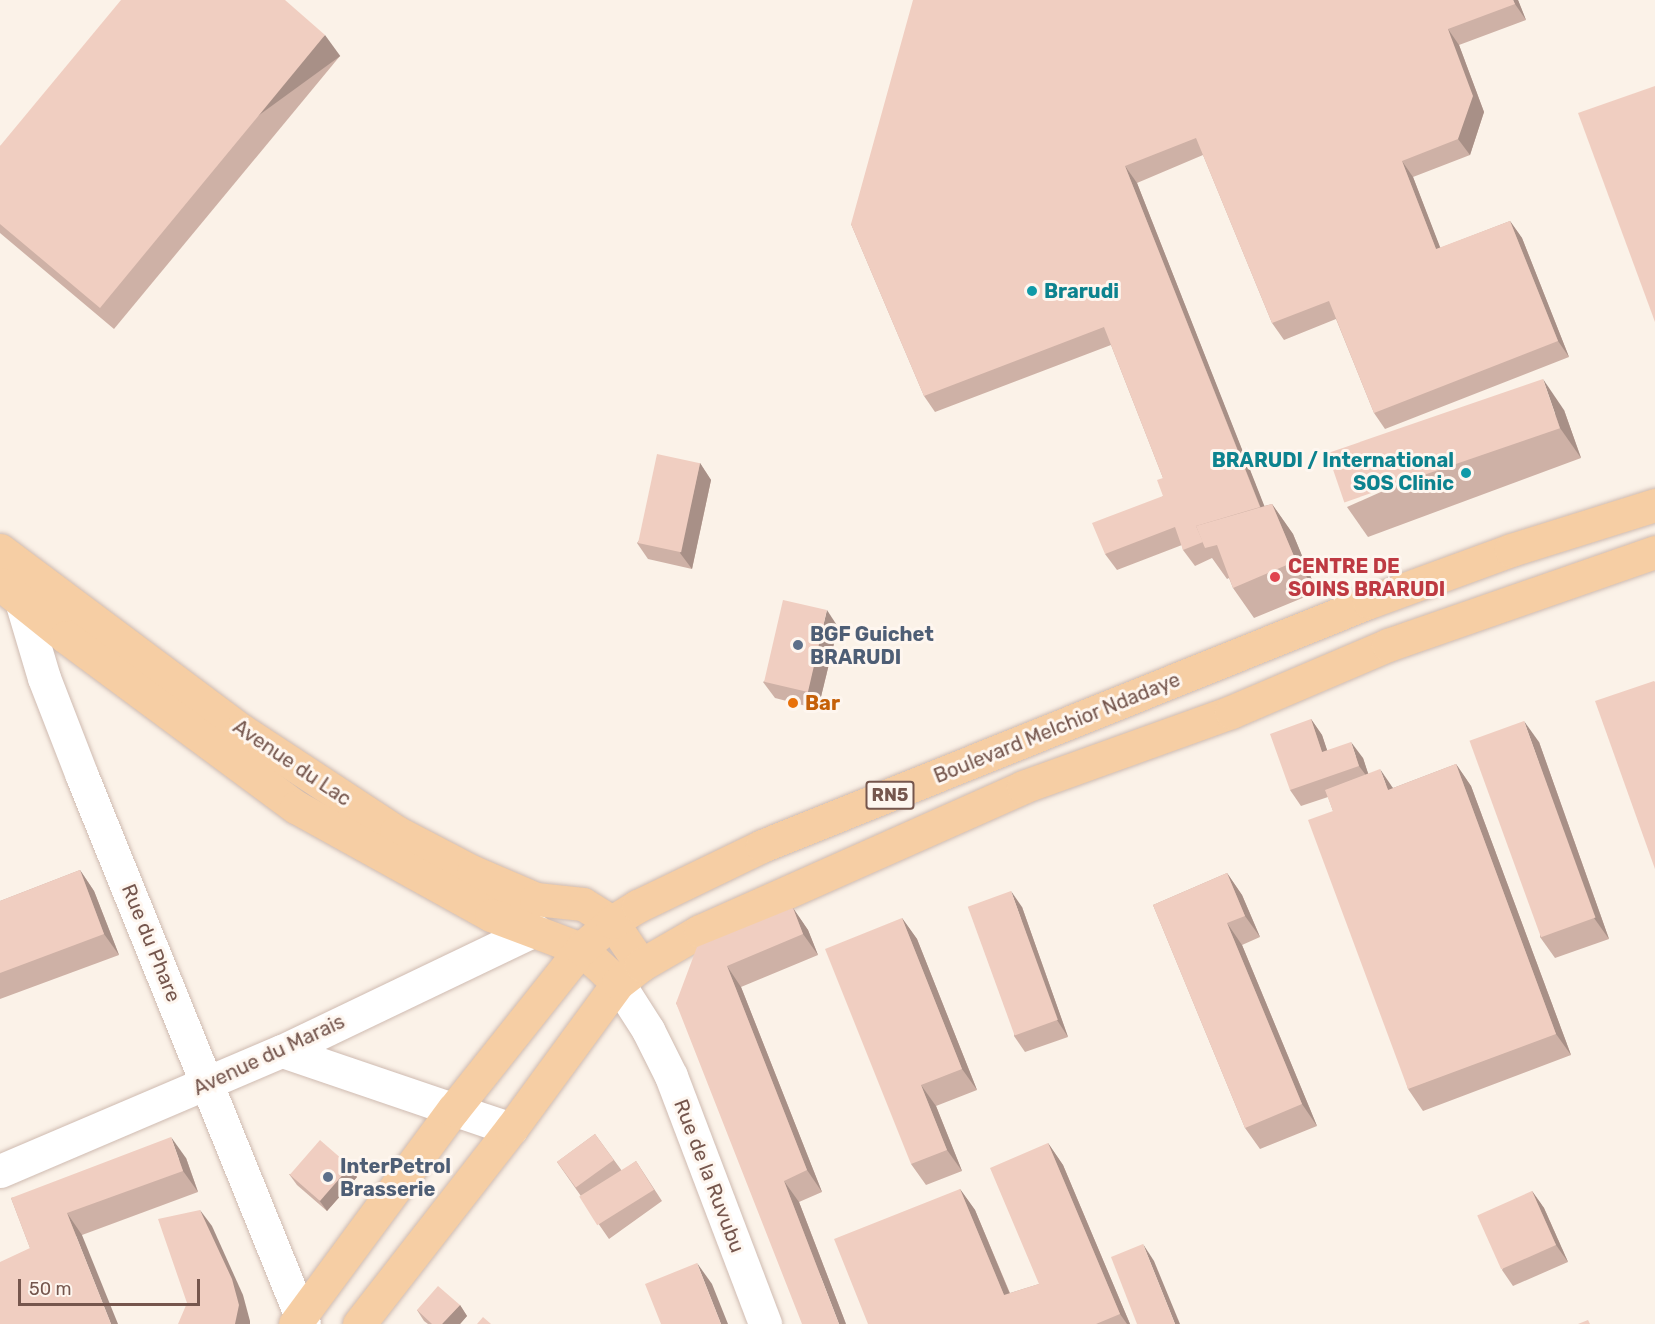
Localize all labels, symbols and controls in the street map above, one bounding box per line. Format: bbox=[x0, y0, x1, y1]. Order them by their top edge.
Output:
place label: Brarudi bbox=[1044, 279, 1119, 303]
marker: Brarudi bbox=[1025, 284, 1039, 298]
place label: BRARUDI / International SOS Clinic bbox=[1212, 449, 1454, 496]
marker: BRARUDI / International SOS Clinic bbox=[1459, 466, 1473, 480]
place label: CENTRE DE SOINS BRARUDI bbox=[1288, 554, 1445, 601]
marker: CENTRE DE SOINS BRARUDI bbox=[1266, 568, 1284, 586]
place label: BGF Guichet BRARUDI bbox=[810, 622, 934, 669]
marker: BGF Guichet BRARUDI bbox=[791, 638, 805, 652]
street label: Boulevard Melchior Ndadaye bbox=[930, 667, 1184, 789]
place label: Bar bbox=[805, 691, 840, 715]
marker: Bar bbox=[786, 696, 800, 710]
street label: Avenue du Lac bbox=[228, 715, 356, 811]
road number: RN5 bbox=[864, 780, 916, 810]
street label: Rue du Phare bbox=[117, 881, 185, 1005]
street label: Avenue du Marais bbox=[190, 1009, 348, 1101]
street label: Rue de la Ruvubu bbox=[669, 1096, 749, 1256]
place label: InterPetrol Brasserie bbox=[340, 1154, 451, 1201]
marker: InterPetrol Brasserie bbox=[321, 1170, 335, 1184]
scale bar bbox=[21, 1267, 202, 1305]
text: 50 m bbox=[29, 1278, 72, 1300]

